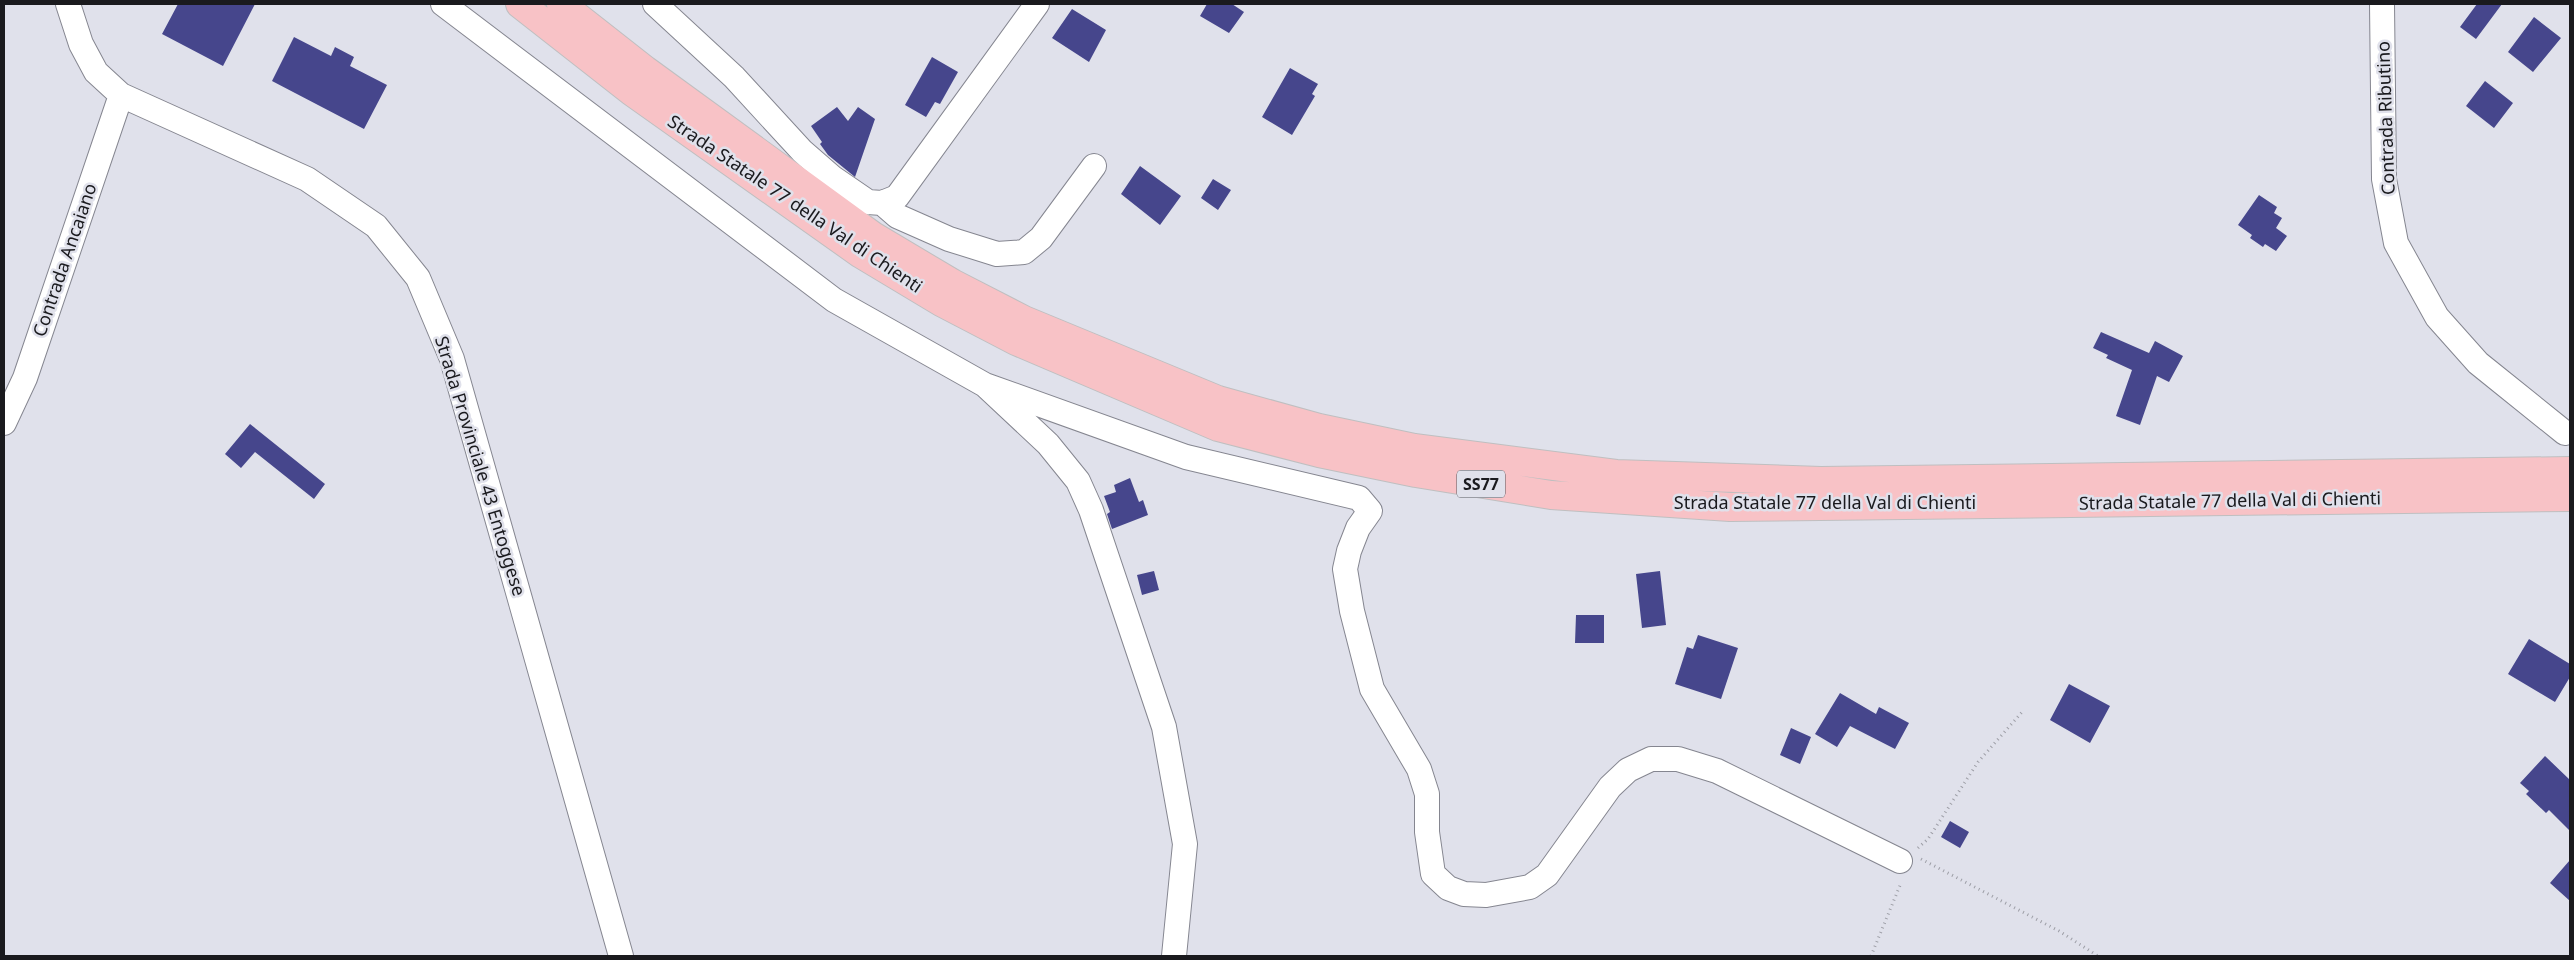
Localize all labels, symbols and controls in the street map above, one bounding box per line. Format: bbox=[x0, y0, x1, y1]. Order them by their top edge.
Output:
street label: Contrada Ributino bbox=[2370, 41, 2400, 195]
street label: Strada Statale 77 della Val di Chienti bbox=[664, 109, 928, 298]
street label: Contrada Ancaiano bbox=[26, 180, 102, 340]
street label: Strada Provinciale 43 Entoggese bbox=[430, 333, 532, 599]
road number: SS77 bbox=[1457, 470, 1505, 498]
street label: Strada Statale 77 della Val di Chienti bbox=[2079, 485, 2381, 515]
street label: Strada Statale 77 della Val di Chienti bbox=[1674, 490, 1976, 514]

